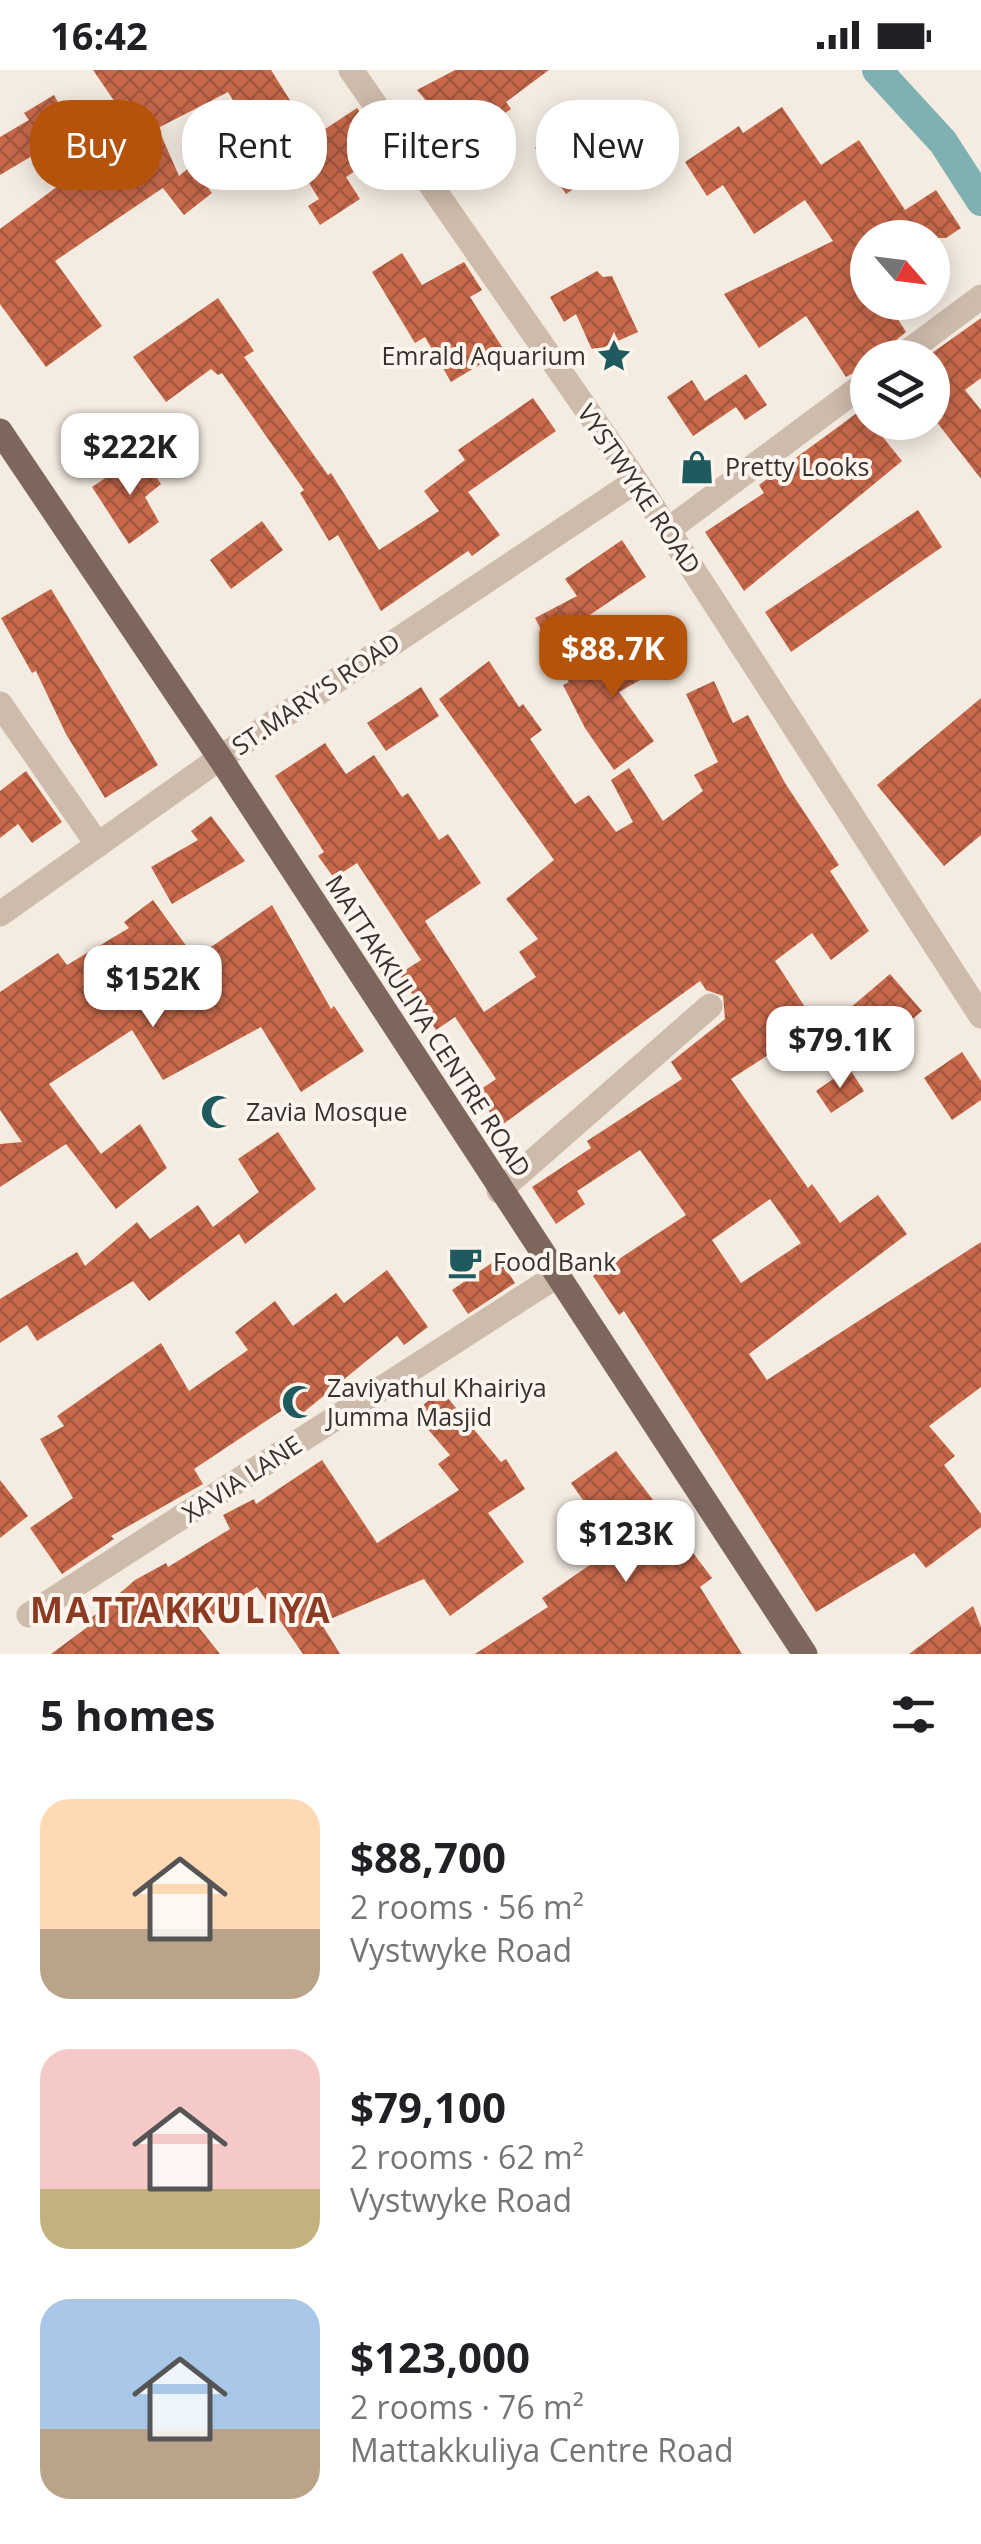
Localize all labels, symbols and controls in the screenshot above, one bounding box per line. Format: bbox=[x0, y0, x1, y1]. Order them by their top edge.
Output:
text: 16:42 bbox=[50, 9, 148, 61]
chip: Buy bbox=[30, 100, 162, 190]
chip: Rent bbox=[182, 100, 327, 190]
chip: Filters bbox=[347, 100, 516, 190]
chip: New bbox=[536, 100, 679, 190]
north arrow bbox=[850, 220, 950, 320]
map controls bbox=[850, 220, 950, 440]
place icon: Emrald Aquarium bbox=[595, 337, 633, 375]
place label: Emrald Aquarium bbox=[381, 338, 586, 372]
button: layers bbox=[850, 340, 950, 440]
street label: VYSTWYKE ROAD bbox=[570, 397, 709, 580]
pin: $222K bbox=[60, 413, 200, 498]
text: $222K bbox=[83, 424, 177, 467]
shop icon: Pretty Looks bbox=[678, 448, 716, 486]
place label: Pretty Looks bbox=[725, 449, 869, 483]
pin: $88.7K bbox=[532, 615, 694, 700]
street label: ST.MARY'S ROAD bbox=[225, 624, 406, 762]
text: $88.7K bbox=[561, 626, 665, 669]
street label: MATTAKKULIYA CENTRE ROAD bbox=[318, 868, 539, 1183]
pin: $152K bbox=[83, 945, 223, 1030]
text: $152K bbox=[106, 956, 200, 999]
pin: $79.1K bbox=[759, 1006, 921, 1091]
text: $79.1K bbox=[788, 1017, 892, 1060]
mosque icon: Zavia Mosque bbox=[199, 1093, 237, 1131]
place label: Zavia Mosque bbox=[246, 1094, 408, 1128]
cafe icon: Food Bank bbox=[446, 1243, 484, 1281]
place label: Food Bank bbox=[493, 1244, 616, 1278]
place label: Zaviyathul Khairiya Jumma Masjid bbox=[325, 1370, 547, 1433]
mosque icon: Zaviyathul Khairiya Jumma Masjid bbox=[280, 1383, 318, 1421]
street label: XAVIA LANE bbox=[175, 1427, 308, 1529]
pin: $123K bbox=[556, 1500, 696, 1585]
text: $123K bbox=[579, 1511, 673, 1554]
district label: MATTAKKULIYA bbox=[30, 1586, 332, 1633]
text: 5 homes bbox=[40, 1686, 215, 1743]
icon: filters bbox=[886, 1687, 941, 1742]
text: $88,700 bbox=[350, 1828, 506, 1885]
icon: home bbox=[120, 1839, 240, 1959]
text: 2 rooms · 56 m² bbox=[350, 1885, 584, 1928]
text: Vystwyke Road bbox=[350, 1928, 572, 1971]
text: $79,100 bbox=[350, 2078, 506, 2135]
icon: home bbox=[120, 2089, 240, 2209]
text: 2 rooms · 62 m² bbox=[350, 2135, 584, 2178]
text: Vystwyke Road bbox=[350, 2178, 572, 2221]
text: $123,000 bbox=[350, 2328, 530, 2385]
icon: home bbox=[120, 2339, 240, 2459]
text: 2 rooms · 76 m² bbox=[350, 2385, 584, 2428]
text: Mattakkuliya Centre Road bbox=[350, 2428, 734, 2471]

